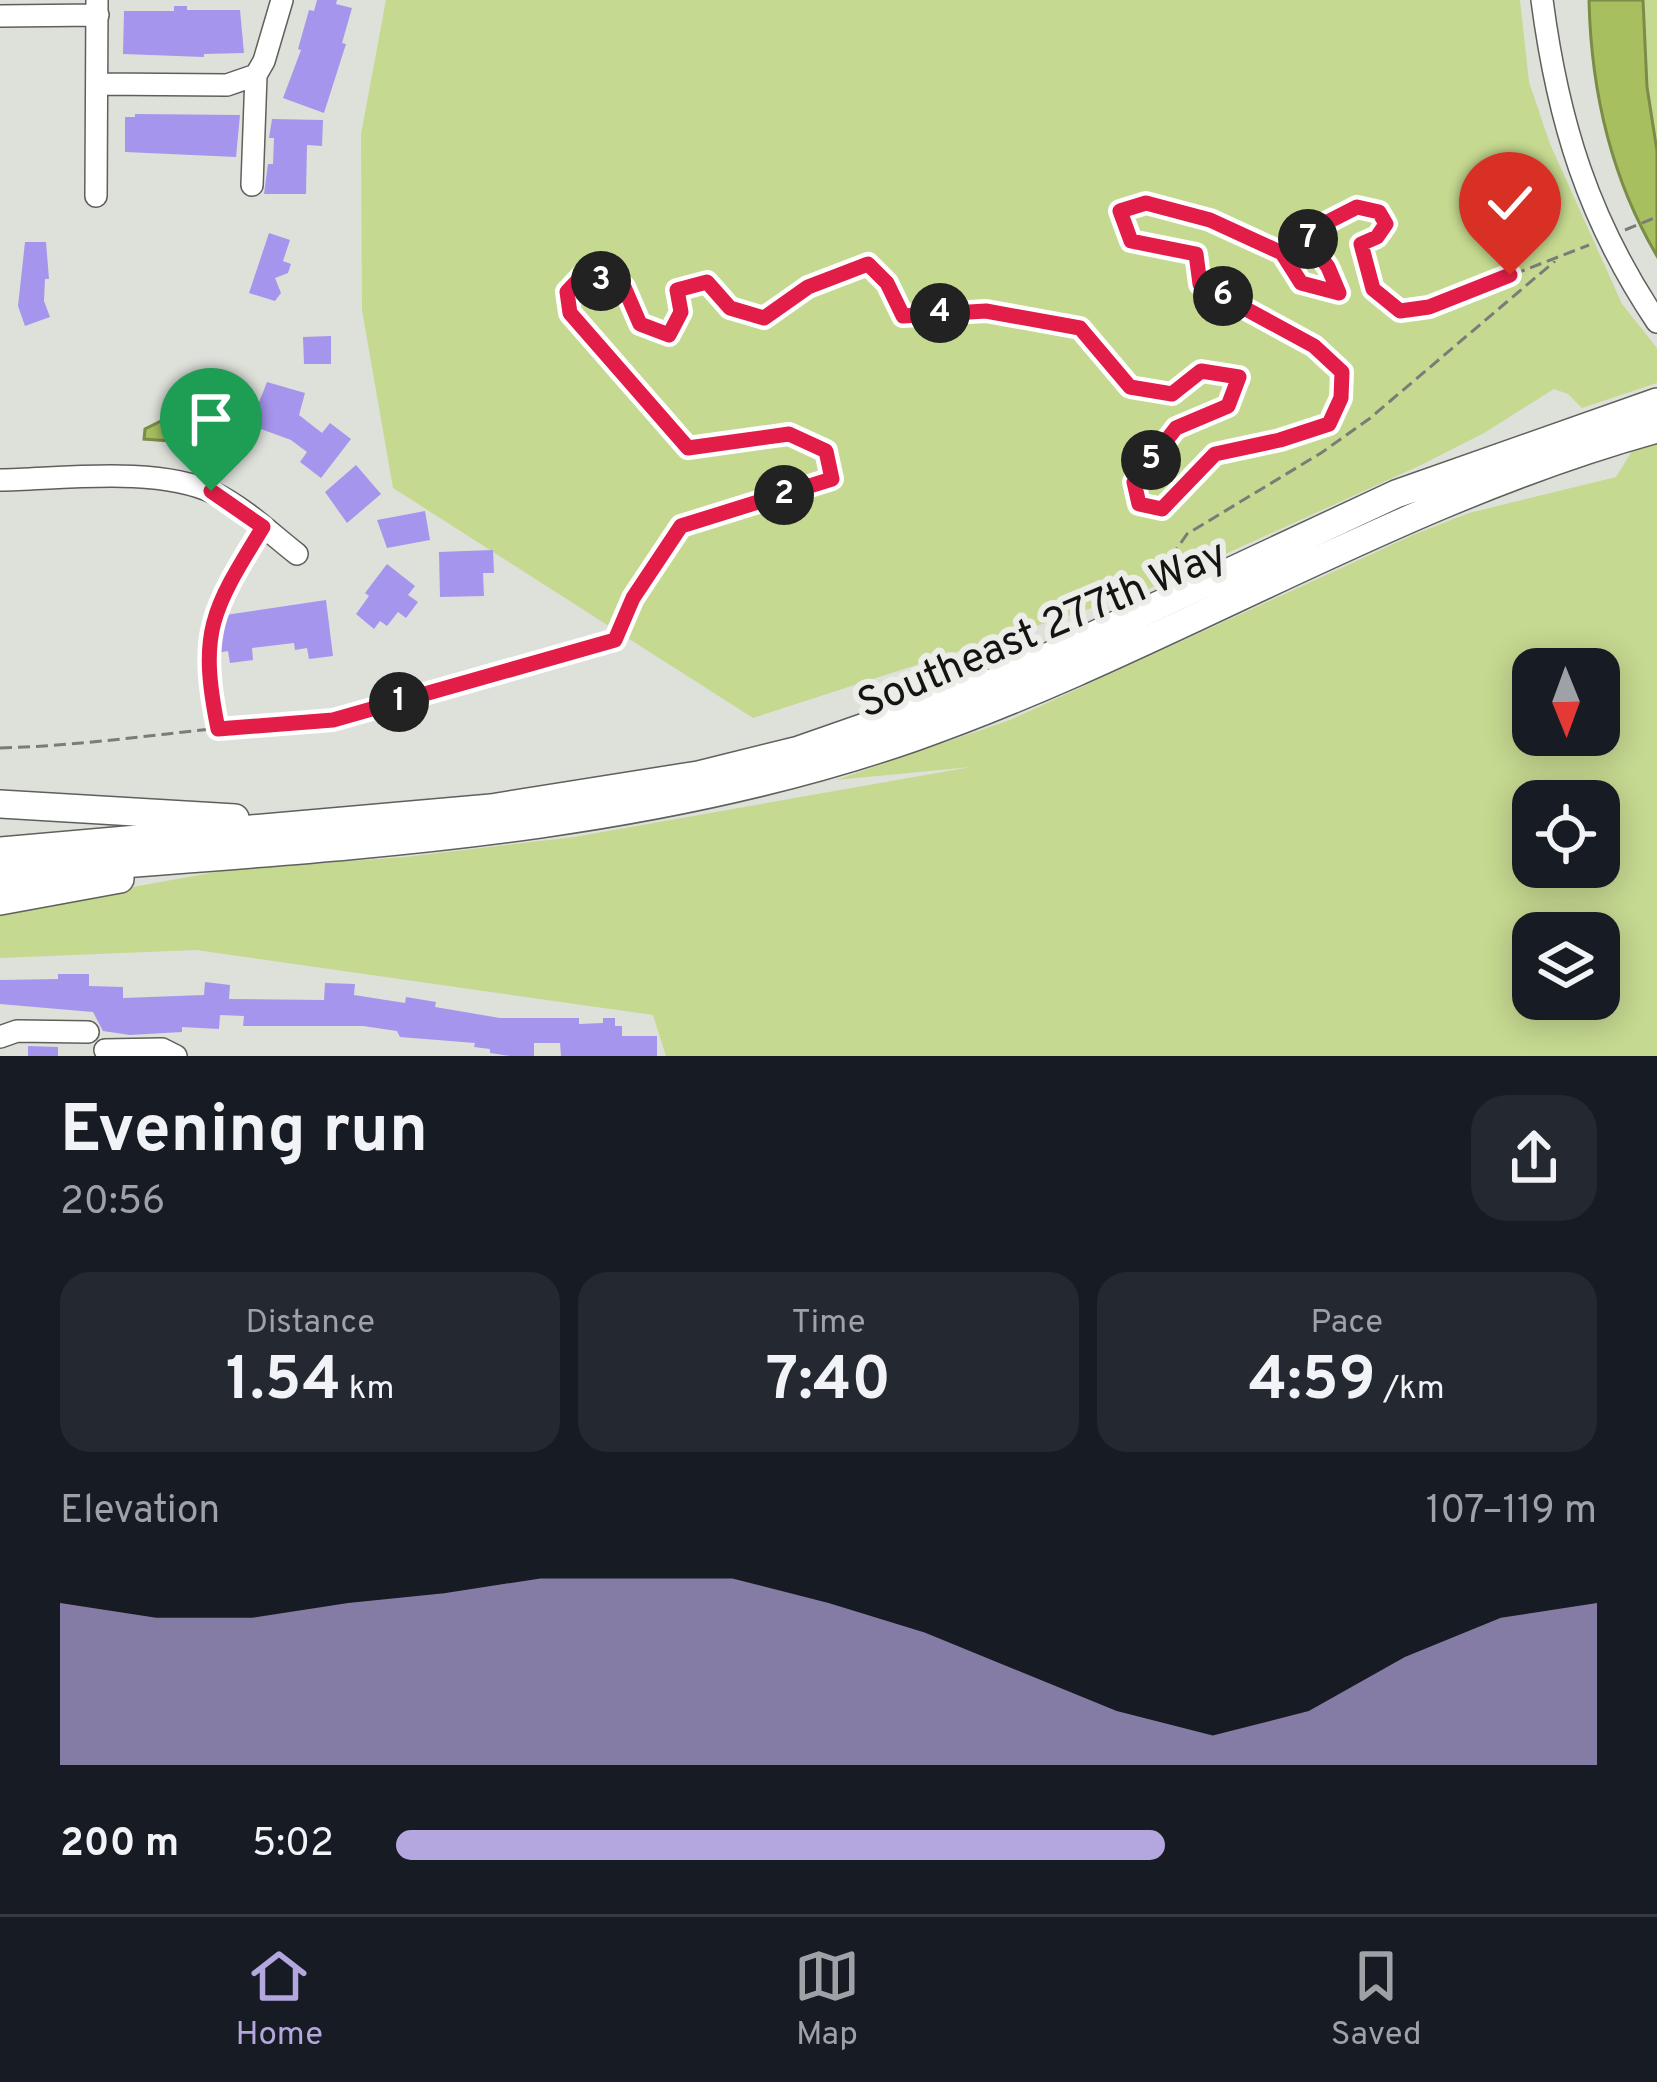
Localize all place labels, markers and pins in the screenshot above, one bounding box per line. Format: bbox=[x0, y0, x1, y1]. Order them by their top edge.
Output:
pin bbox=[1459, 152, 1561, 275]
pin: 7 bbox=[1278, 209, 1338, 269]
pin: 3 bbox=[571, 251, 631, 311]
pin: 6 bbox=[1193, 266, 1253, 326]
pin: 4 bbox=[910, 283, 970, 343]
pin bbox=[160, 368, 262, 491]
pin: 5 bbox=[1121, 430, 1181, 490]
pin: 2 bbox=[754, 465, 814, 525]
pin: 1 bbox=[369, 672, 429, 732]

